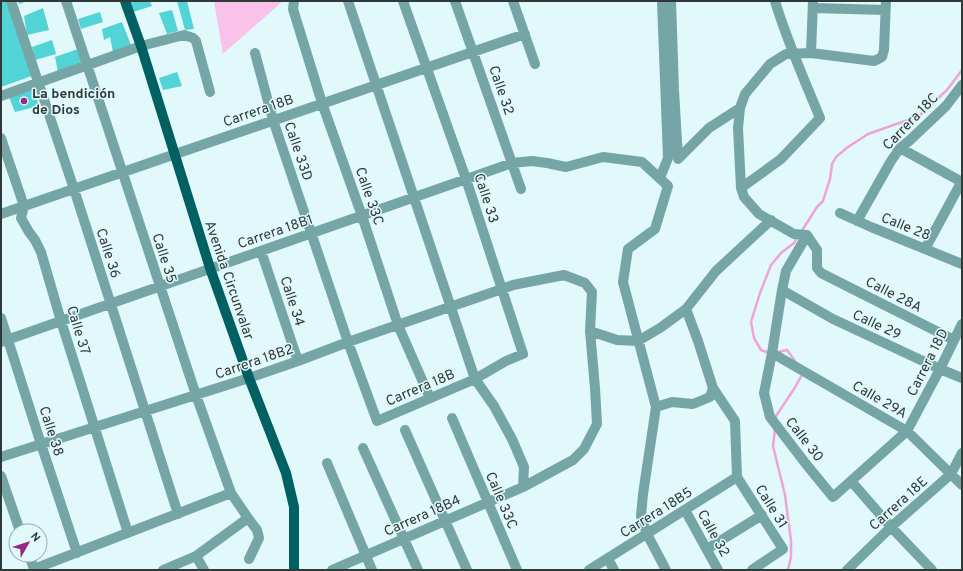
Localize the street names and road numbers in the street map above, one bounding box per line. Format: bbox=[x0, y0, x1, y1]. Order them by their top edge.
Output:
street label: Calle 32 bbox=[484, 63, 517, 118]
street label: Carrera 18C bbox=[880, 90, 943, 154]
street label: Carrera 18B bbox=[221, 91, 296, 131]
street label: Calle 33D bbox=[280, 120, 316, 183]
street label: Calle 33C bbox=[351, 165, 386, 228]
street label: Calle 33 bbox=[470, 171, 502, 226]
street label: Calle 28 bbox=[878, 210, 933, 245]
street label: Carrera 18B1 bbox=[236, 212, 315, 253]
street label: Avenida Circunvalar bbox=[200, 219, 257, 343]
street label: Calle 36 bbox=[92, 226, 124, 281]
street label: Calle 35 bbox=[148, 231, 180, 286]
street label: Calle 34 bbox=[276, 274, 308, 329]
street label: Calle 28A bbox=[862, 274, 924, 317]
street label: Calle 37 bbox=[62, 304, 93, 357]
street label: Calle 29 bbox=[849, 307, 903, 344]
street label: Carrera 18D bbox=[904, 326, 953, 399]
street label: Carrera 18B2 bbox=[213, 341, 296, 384]
street label: Carrera 18B bbox=[383, 366, 458, 411]
street label: Calle 29A bbox=[849, 378, 910, 423]
street label: Calle 38 bbox=[35, 404, 67, 459]
street label: Calle 30 bbox=[781, 414, 826, 466]
street label: Calle 33C bbox=[481, 469, 520, 532]
street label: Carrera 18E bbox=[866, 473, 932, 535]
street label: Calle 31 bbox=[751, 482, 791, 532]
street label: Carrera 18B5 bbox=[617, 484, 696, 542]
street label: Carrera 18B4 bbox=[382, 492, 464, 541]
street label: Calle 32 bbox=[693, 507, 733, 560]

